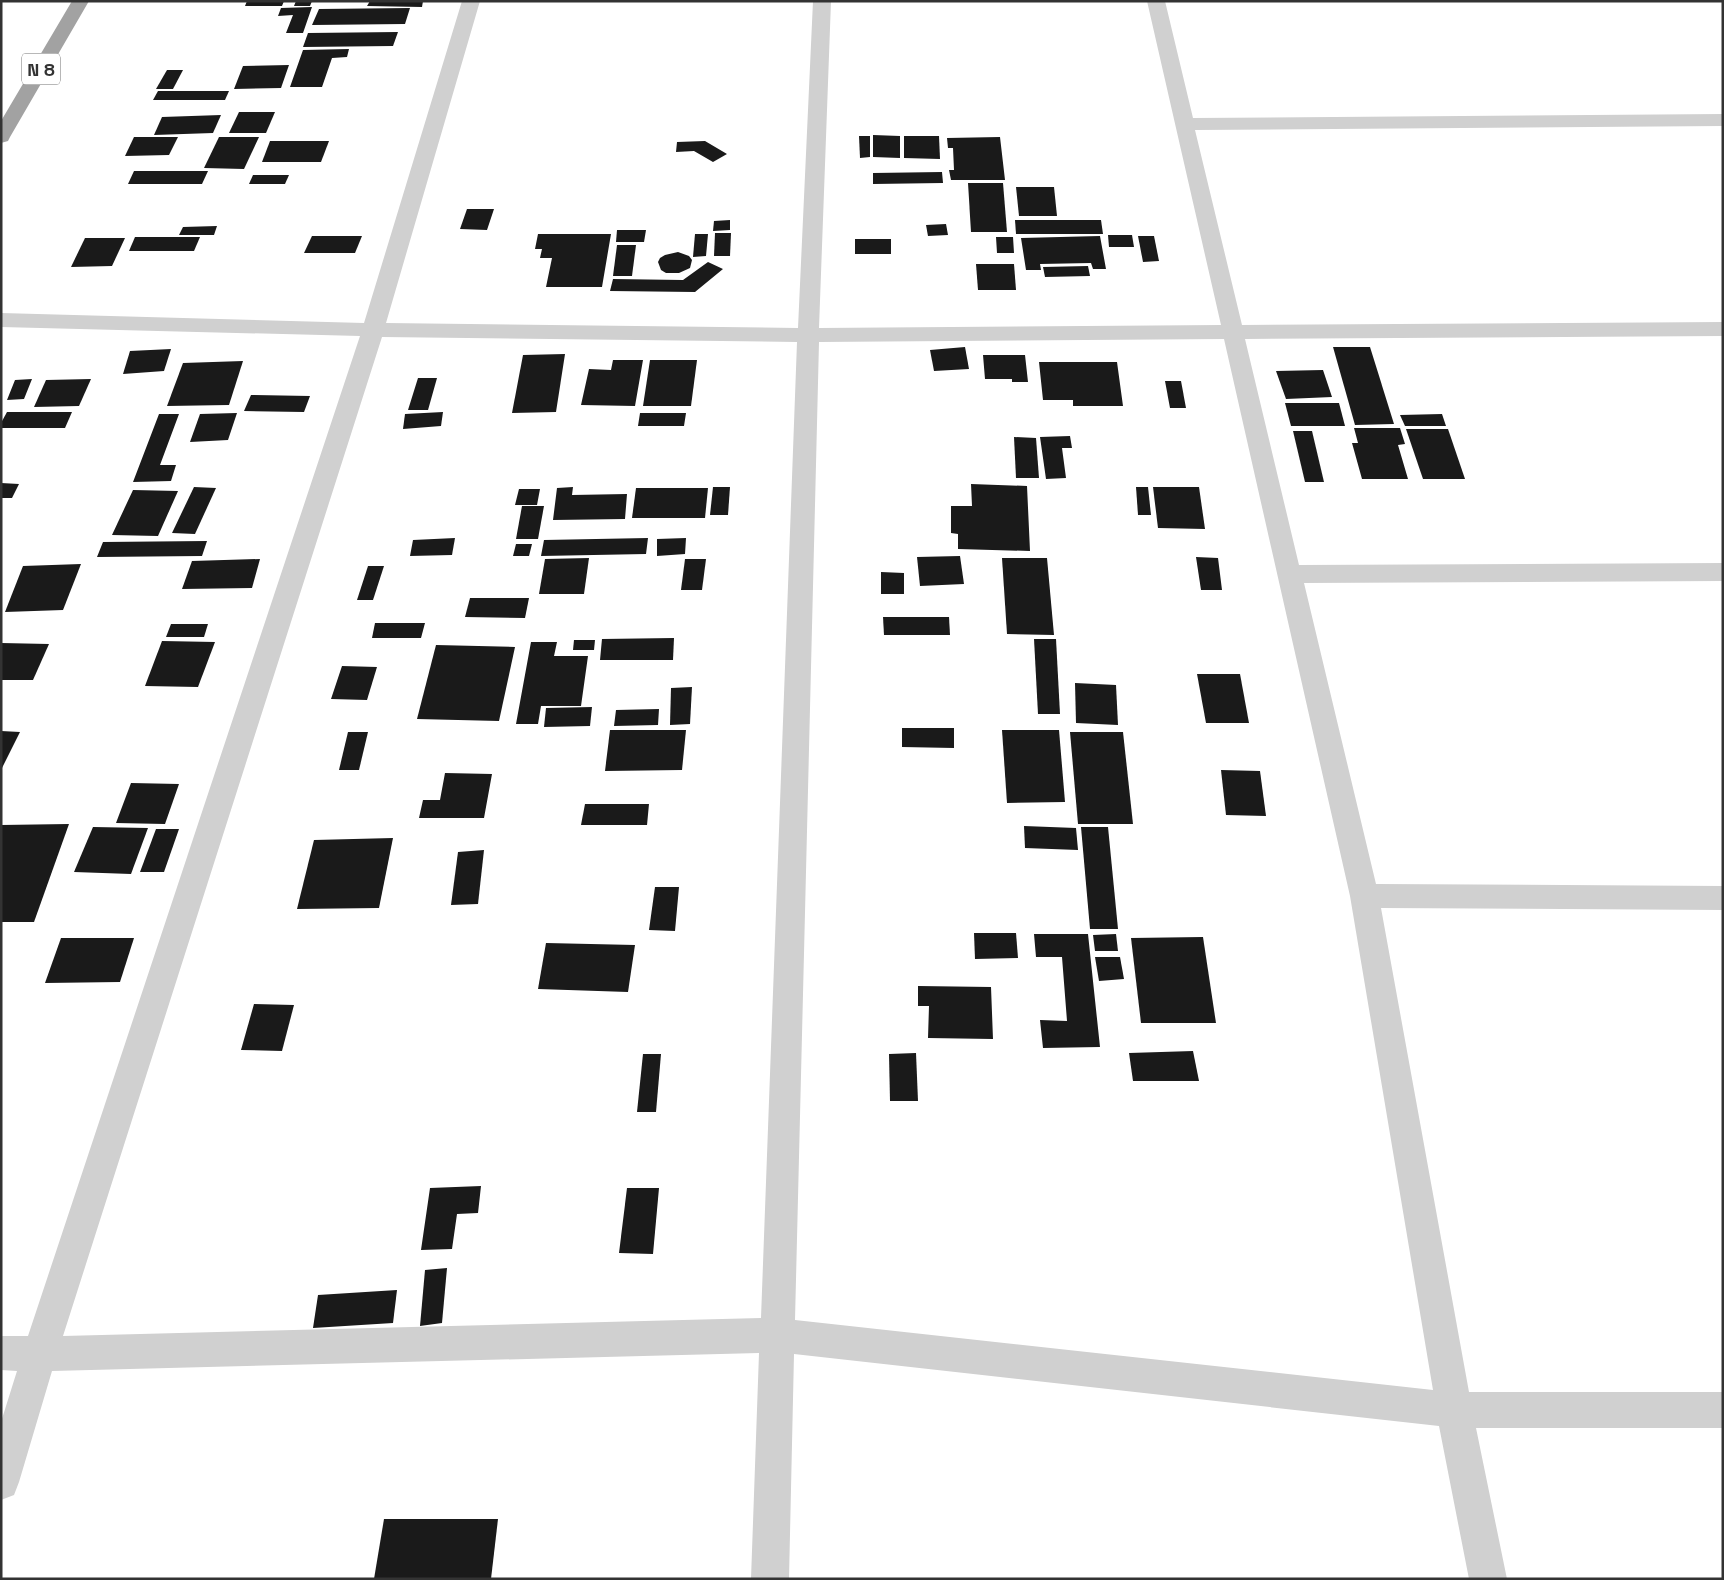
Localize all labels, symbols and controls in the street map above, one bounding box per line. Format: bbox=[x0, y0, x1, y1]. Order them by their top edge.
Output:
road number: N 8 bbox=[22, 54, 60, 85]

